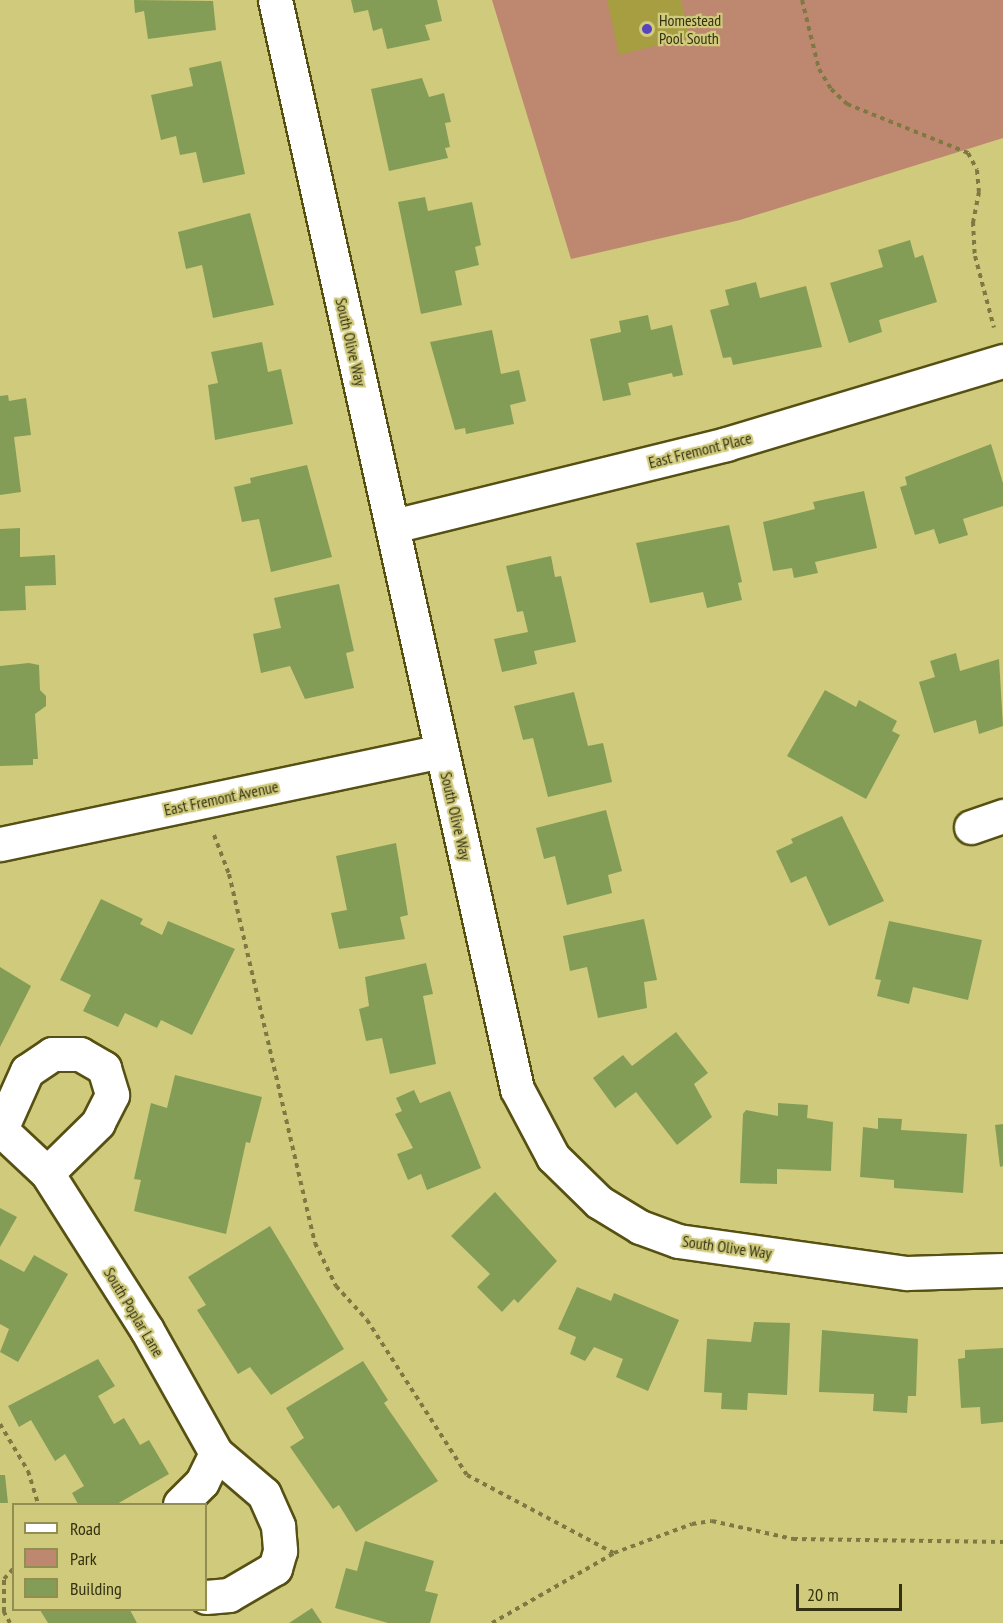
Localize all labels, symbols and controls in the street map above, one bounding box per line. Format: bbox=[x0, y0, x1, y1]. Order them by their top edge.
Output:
place label: Homestead Pool South bbox=[659, 10, 721, 48]
marker: Homestead Pool South bbox=[640, 22, 654, 36]
street label: South Olive Way bbox=[331, 296, 371, 388]
street label: East Fremont Place bbox=[646, 428, 754, 472]
street label: South Olive Way bbox=[436, 770, 476, 862]
street label: East Fremont Avenue bbox=[162, 776, 280, 820]
street label: South Olive Way bbox=[681, 1231, 773, 1263]
street label: South Poplar Lane bbox=[100, 1264, 168, 1360]
legend bbox=[12, 1503, 207, 1611]
text: Road bbox=[70, 1517, 101, 1540]
text: Park bbox=[70, 1547, 97, 1570]
scale bar bbox=[799, 1572, 906, 1610]
text: Building bbox=[70, 1577, 122, 1600]
text: 20 m bbox=[807, 1583, 839, 1606]

